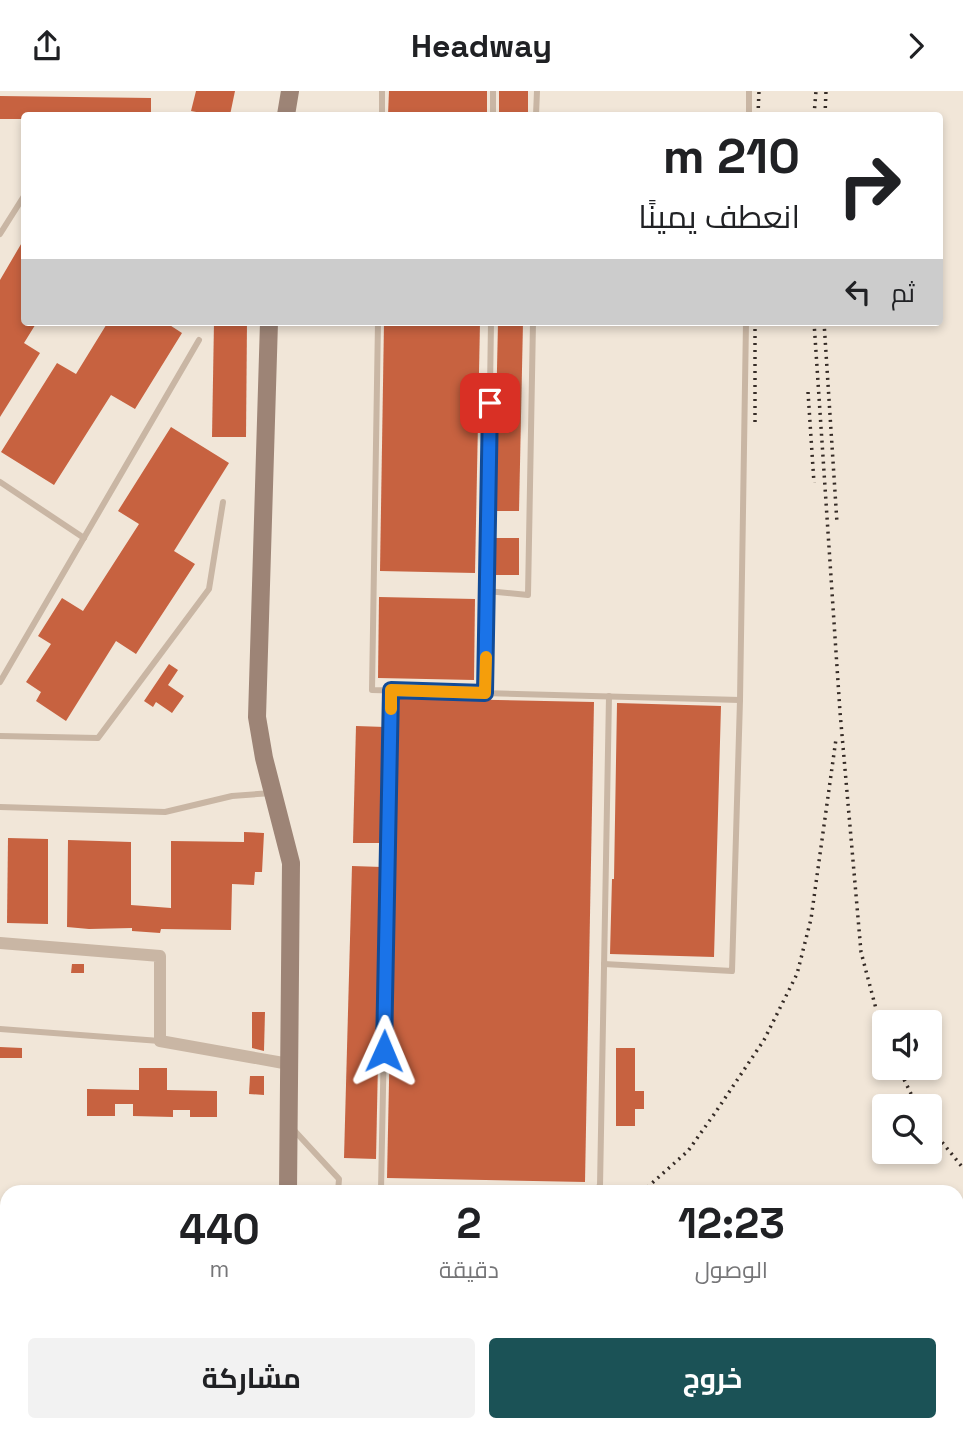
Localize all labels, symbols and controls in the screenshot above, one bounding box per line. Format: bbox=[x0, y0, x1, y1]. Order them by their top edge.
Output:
text: Headway bbox=[411, 26, 552, 66]
icon: share bbox=[28, 27, 66, 65]
icon: forward bbox=[897, 27, 935, 65]
text: 210 m bbox=[663, 125, 800, 187]
icon: right bbox=[824, 140, 915, 231]
text: انعطف يمينًا bbox=[638, 197, 800, 237]
icon: left bbox=[839, 273, 877, 311]
text: ثم bbox=[891, 276, 915, 310]
pin bbox=[460, 373, 520, 433]
icon: arrive bbox=[471, 384, 509, 422]
map controls bbox=[872, 1010, 942, 1164]
button: sound bbox=[872, 1010, 942, 1080]
position arrow bbox=[347, 1014, 421, 1088]
button: search bbox=[872, 1094, 942, 1164]
text: 2 bbox=[456, 1197, 481, 1250]
text: 12:23 bbox=[678, 1197, 785, 1250]
text: 440 bbox=[179, 1203, 260, 1256]
text: m bbox=[210, 1254, 229, 1284]
text: دقيقة bbox=[439, 1255, 499, 1285]
text: الوصول bbox=[695, 1255, 768, 1285]
button: مشاركة bbox=[28, 1338, 475, 1418]
button: خروج bbox=[489, 1338, 936, 1418]

